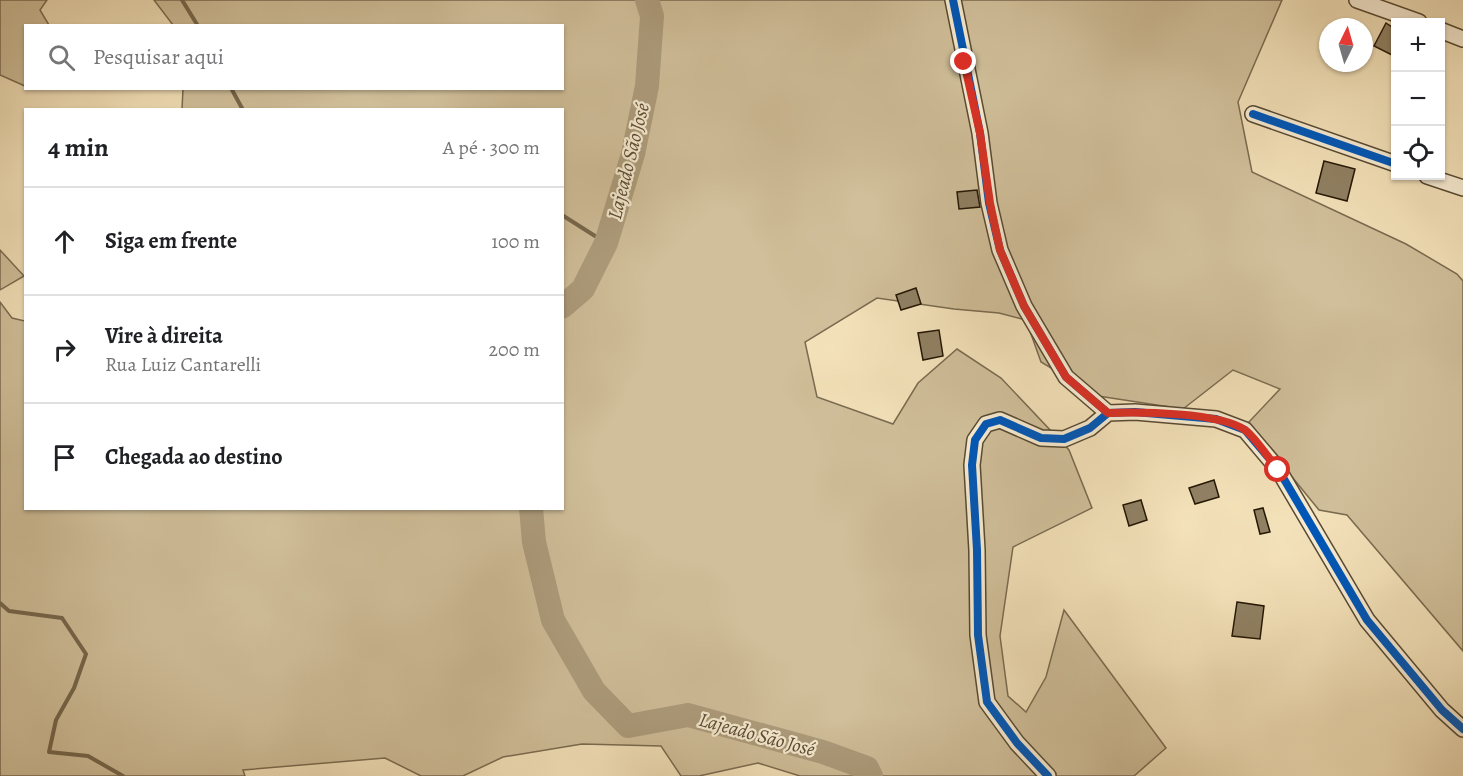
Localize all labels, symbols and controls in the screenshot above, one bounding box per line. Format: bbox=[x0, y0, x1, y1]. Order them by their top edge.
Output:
north arrow bbox=[1319, 18, 1373, 72]
map controls bbox=[1391, 18, 1445, 180]
button: + bbox=[1391, 18, 1445, 72]
search box bbox=[24, 24, 564, 90]
icon: search bbox=[45, 41, 78, 74]
text: Pesquisar aqui bbox=[93, 42, 224, 72]
route end bbox=[950, 48, 976, 74]
button: − bbox=[1391, 72, 1445, 126]
water label: Lajeado São José bbox=[601, 99, 656, 222]
button: locate bbox=[1391, 126, 1445, 180]
text: 4 min bbox=[48, 130, 109, 165]
text: A pé · 300 m bbox=[443, 134, 540, 161]
icon: ahead bbox=[48, 225, 81, 258]
text: Siga em frente bbox=[105, 226, 237, 256]
text: 100 m bbox=[491, 228, 540, 255]
text: Vire à direita bbox=[105, 321, 223, 351]
icon: right bbox=[48, 333, 81, 366]
text: 200 m bbox=[489, 336, 540, 363]
text: Rua Luiz Cantarelli bbox=[105, 351, 261, 378]
icon: arrive bbox=[48, 441, 81, 474]
text: Chegada ao destino bbox=[105, 442, 283, 472]
route start bbox=[1264, 456, 1290, 482]
water label: Lajeado São José bbox=[696, 706, 819, 763]

